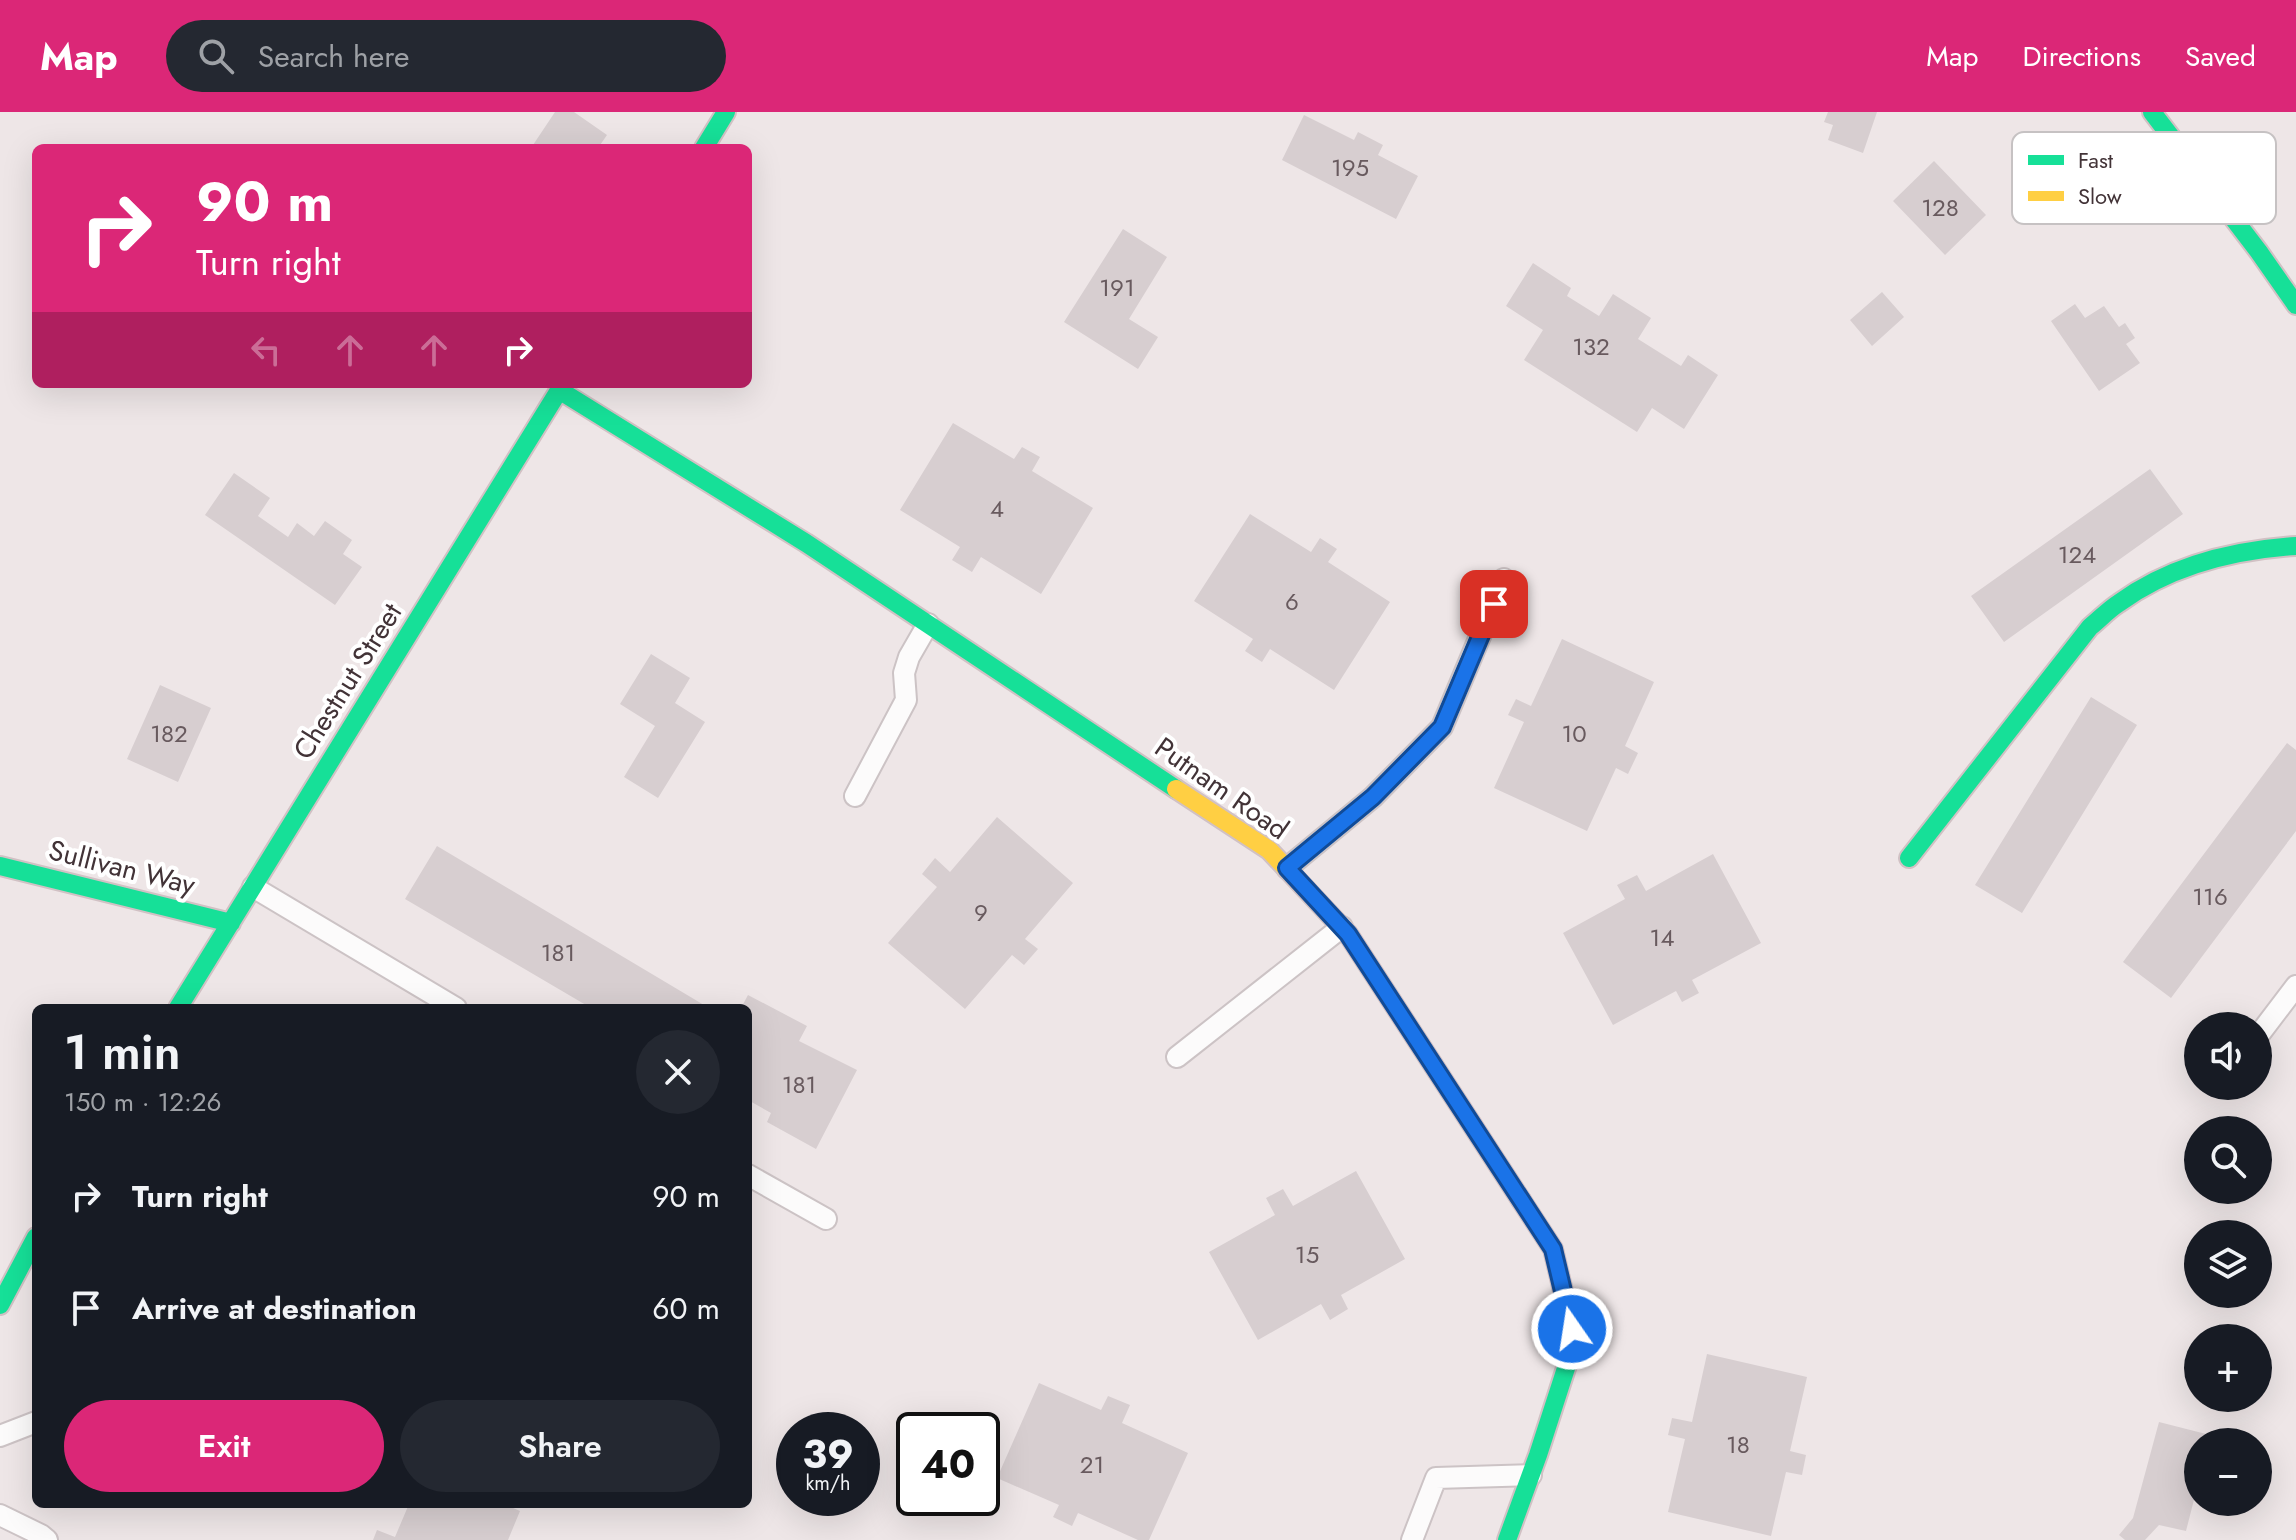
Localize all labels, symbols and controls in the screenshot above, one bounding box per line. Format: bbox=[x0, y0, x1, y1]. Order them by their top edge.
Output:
search box bbox=[166, 20, 726, 92]
text: Map bbox=[40, 29, 118, 84]
icon: search bbox=[194, 34, 238, 78]
text: Search here bbox=[258, 35, 410, 78]
text: Map bbox=[1926, 36, 1978, 77]
text: Directions bbox=[2022, 36, 2141, 77]
text: Saved bbox=[2185, 36, 2256, 77]
legend bbox=[2012, 132, 2276, 224]
text: Fast bbox=[2078, 144, 2114, 176]
house number: 195 bbox=[1331, 150, 1369, 185]
text: 90 m bbox=[196, 161, 333, 242]
icon: right bbox=[64, 176, 168, 280]
text: Slow bbox=[2078, 180, 2122, 212]
house number: 128 bbox=[1921, 190, 1959, 225]
text: Turn right bbox=[196, 236, 341, 288]
house number: 191 bbox=[1099, 270, 1135, 305]
icon: left bbox=[244, 328, 288, 372]
icon: ahead bbox=[328, 328, 372, 372]
icon: ahead bbox=[412, 328, 456, 372]
icon: right bbox=[496, 328, 540, 372]
house number: 132 bbox=[1572, 329, 1610, 364]
house number: 4 bbox=[990, 491, 1004, 526]
house number: 124 bbox=[2058, 537, 2096, 572]
pin bbox=[1460, 570, 1528, 638]
icon: arrive bbox=[1472, 582, 1516, 626]
house number: 6 bbox=[1285, 584, 1299, 619]
street label: Chestnut Street bbox=[283, 595, 412, 767]
house number: 182 bbox=[150, 716, 188, 751]
house number: 10 bbox=[1561, 716, 1587, 751]
street label: Putnam Road bbox=[1146, 727, 1297, 850]
street label: Sullivan Way bbox=[44, 829, 200, 906]
house number: 116 bbox=[2192, 879, 2228, 914]
house number: 9 bbox=[974, 895, 988, 930]
house number: 14 bbox=[1650, 920, 1674, 955]
house number: 181 bbox=[541, 935, 575, 970]
map controls bbox=[2184, 1012, 2272, 1516]
button: sound bbox=[2184, 1012, 2272, 1100]
text: 1 min bbox=[64, 1018, 181, 1087]
button: close bbox=[636, 1030, 720, 1114]
house number: 181 bbox=[782, 1067, 816, 1102]
text: 150 m · 12:26 bbox=[64, 1083, 222, 1121]
button: search bbox=[2184, 1116, 2272, 1204]
icon: right bbox=[64, 1174, 108, 1218]
text: Turn right bbox=[132, 1175, 268, 1218]
text: 90 m bbox=[652, 1175, 720, 1218]
button: layers bbox=[2184, 1220, 2272, 1308]
house number: 15 bbox=[1295, 1237, 1319, 1272]
icon: arrive bbox=[64, 1286, 108, 1330]
text: Arrive at destination bbox=[132, 1287, 417, 1330]
text: 60 m bbox=[652, 1287, 720, 1330]
position arrow bbox=[1530, 1287, 1614, 1371]
button: + bbox=[2184, 1324, 2272, 1412]
button: Exit bbox=[64, 1400, 384, 1492]
button: Share bbox=[400, 1400, 720, 1492]
speed limit sign: 40 bbox=[896, 1412, 1000, 1516]
text: 39 bbox=[802, 1425, 854, 1483]
house number: 18 bbox=[1726, 1427, 1750, 1462]
button: − bbox=[2184, 1428, 2272, 1516]
house number: 21 bbox=[1080, 1447, 1104, 1482]
text: km/h bbox=[805, 1469, 851, 1498]

